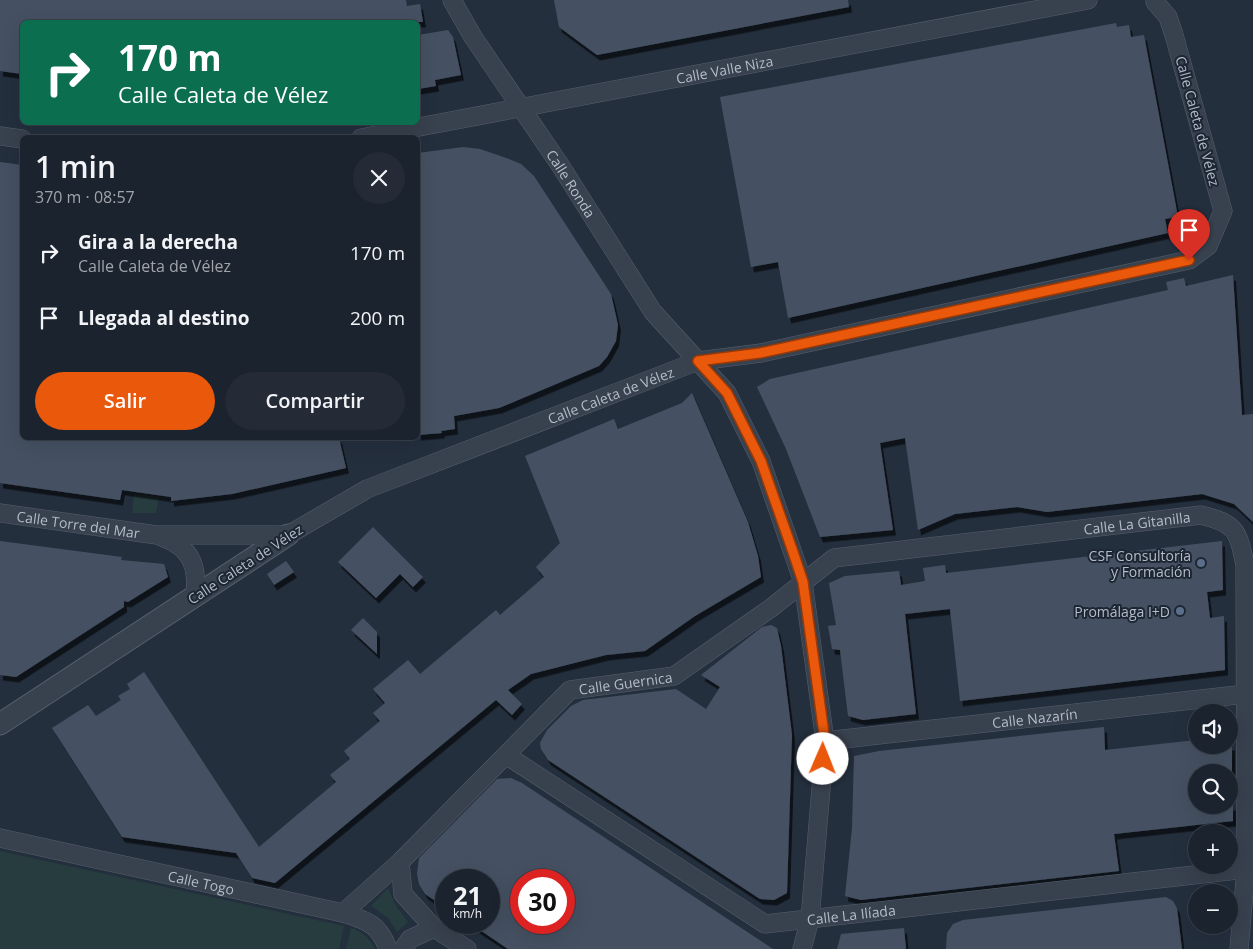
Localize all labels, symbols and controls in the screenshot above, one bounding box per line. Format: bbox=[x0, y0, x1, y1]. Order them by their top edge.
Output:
text: 170 m bbox=[118, 34, 222, 81]
icon: right bbox=[35, 40, 100, 105]
street label: Calle Valle Niza bbox=[674, 50, 775, 88]
street label: Calle Caleta de Vélez bbox=[1172, 54, 1225, 188]
text: Calle Caleta de Vélez bbox=[118, 79, 328, 109]
text: 1 min bbox=[35, 146, 116, 187]
street label: Calle Ronda bbox=[543, 146, 600, 221]
button: close bbox=[353, 152, 405, 204]
text: 370 m · 08:57 bbox=[35, 186, 135, 208]
pin bbox=[1168, 209, 1210, 260]
icon: arrive bbox=[1175, 216, 1203, 244]
text: Gira a la derecha bbox=[78, 229, 238, 255]
icon: right bbox=[35, 239, 63, 267]
text: 170 m bbox=[350, 240, 405, 266]
text: Calle Caleta de Vélez bbox=[78, 255, 231, 277]
icon: arrive bbox=[35, 304, 63, 332]
text: Llegada al destino bbox=[78, 305, 250, 331]
text: 200 m bbox=[350, 305, 405, 331]
street label: Calle Caleta de Vélez bbox=[545, 362, 677, 428]
button: Salir bbox=[35, 372, 215, 430]
button: Compartir bbox=[225, 372, 405, 430]
street label: Calle Torre del Mar bbox=[15, 506, 141, 542]
street label: Calle La Gitanilla bbox=[1083, 507, 1191, 538]
street label: Calle Caleta de Vélez bbox=[184, 519, 307, 608]
place label: CSF Consultoría y Formación bbox=[1089, 546, 1191, 581]
marker: CSF Consultoría y Formación bbox=[1195, 557, 1207, 569]
place label: Promálaga I+D bbox=[1074, 602, 1170, 621]
marker: Promálaga I+D bbox=[1174, 605, 1186, 617]
street label: Calle Guernica bbox=[577, 667, 673, 698]
street label: Calle Nazarín bbox=[991, 703, 1078, 732]
map controls bbox=[1188, 704, 1238, 934]
button: sound bbox=[1188, 704, 1238, 754]
position arrow bbox=[796, 732, 848, 784]
button: search bbox=[1188, 764, 1238, 814]
button: + bbox=[1188, 824, 1238, 874]
street label: Calle Togo bbox=[166, 866, 236, 898]
speed limit sign: 30 bbox=[510, 869, 575, 934]
text: 21 bbox=[453, 878, 482, 912]
button: − bbox=[1188, 884, 1238, 934]
street label: Calle La Ilíada bbox=[806, 900, 897, 929]
text: km/h bbox=[453, 905, 482, 922]

